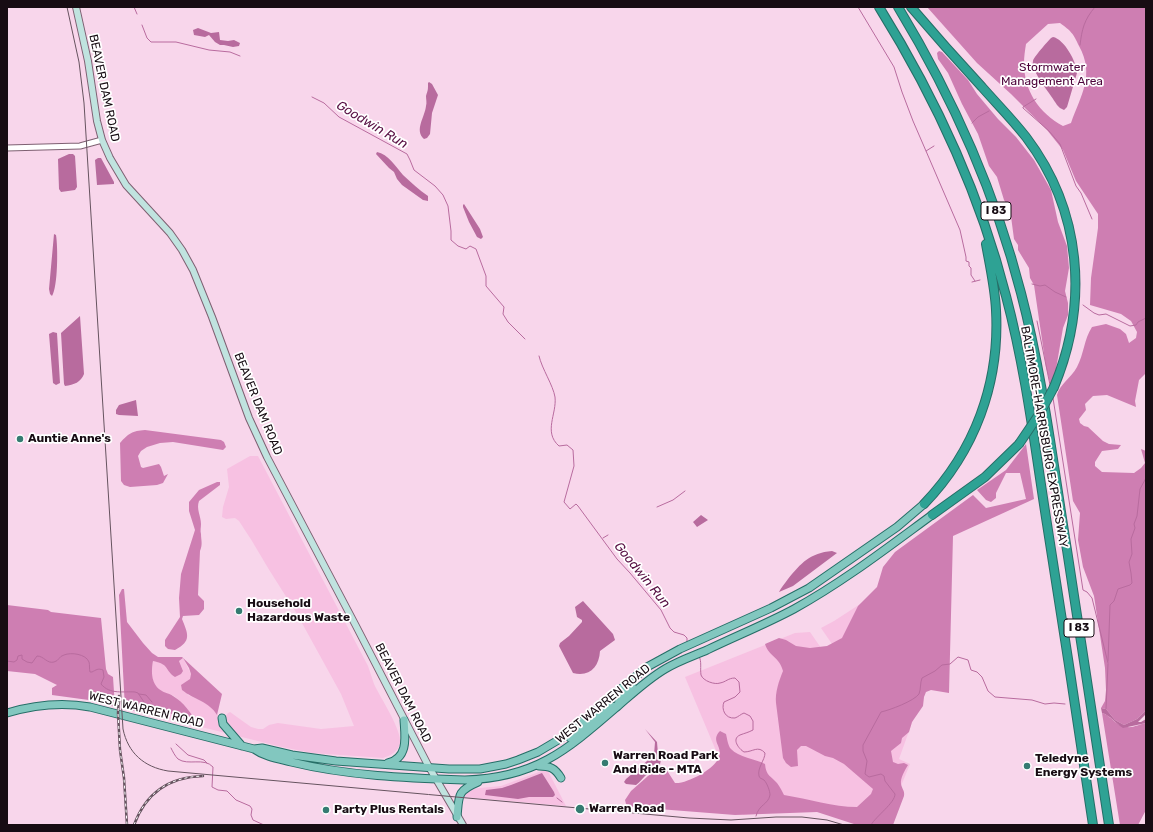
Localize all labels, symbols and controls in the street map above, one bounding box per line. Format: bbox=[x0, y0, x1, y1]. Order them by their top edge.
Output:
street label: BEAVER DAM ROAD bbox=[86, 33, 122, 143]
park label: Stormwater Management Area bbox=[1001, 61, 1103, 89]
water label: Goodwin Run bbox=[334, 98, 410, 152]
road number: I 83 bbox=[981, 202, 1011, 220]
street label: BALTIMORE-HARRISBURG EXPRESSWAY bbox=[1017, 325, 1071, 549]
street label: BEAVER DAM ROAD bbox=[231, 351, 285, 457]
place label: Auntie Anne's bbox=[28, 432, 111, 446]
marker: Auntie Anne's bbox=[15, 434, 25, 444]
water label: Goodwin Run bbox=[611, 539, 673, 611]
place label: Household Hazardous Waste bbox=[247, 597, 350, 625]
marker: Household Hazardous Waste bbox=[234, 606, 244, 616]
road number: I 83 bbox=[1064, 619, 1094, 637]
street label: BEAVER DAM ROAD bbox=[372, 641, 434, 745]
street label: WEST WARREN ROAD bbox=[553, 661, 653, 747]
street label: WEST WARREN ROAD bbox=[87, 689, 205, 731]
place label: Warren Road Park And Ride - MTA bbox=[613, 749, 718, 777]
place label: Teledyne Energy Systems bbox=[1035, 752, 1132, 780]
marker: Warren Road Park And Ride - MTA bbox=[600, 758, 610, 768]
marker: Teledyne Energy Systems bbox=[1022, 761, 1032, 771]
place label: Warren Road bbox=[589, 802, 664, 816]
place label: Party Plus Rentals bbox=[334, 803, 444, 817]
marker: Warren Road bbox=[574, 803, 586, 815]
marker: Party Plus Rentals bbox=[321, 805, 331, 815]

